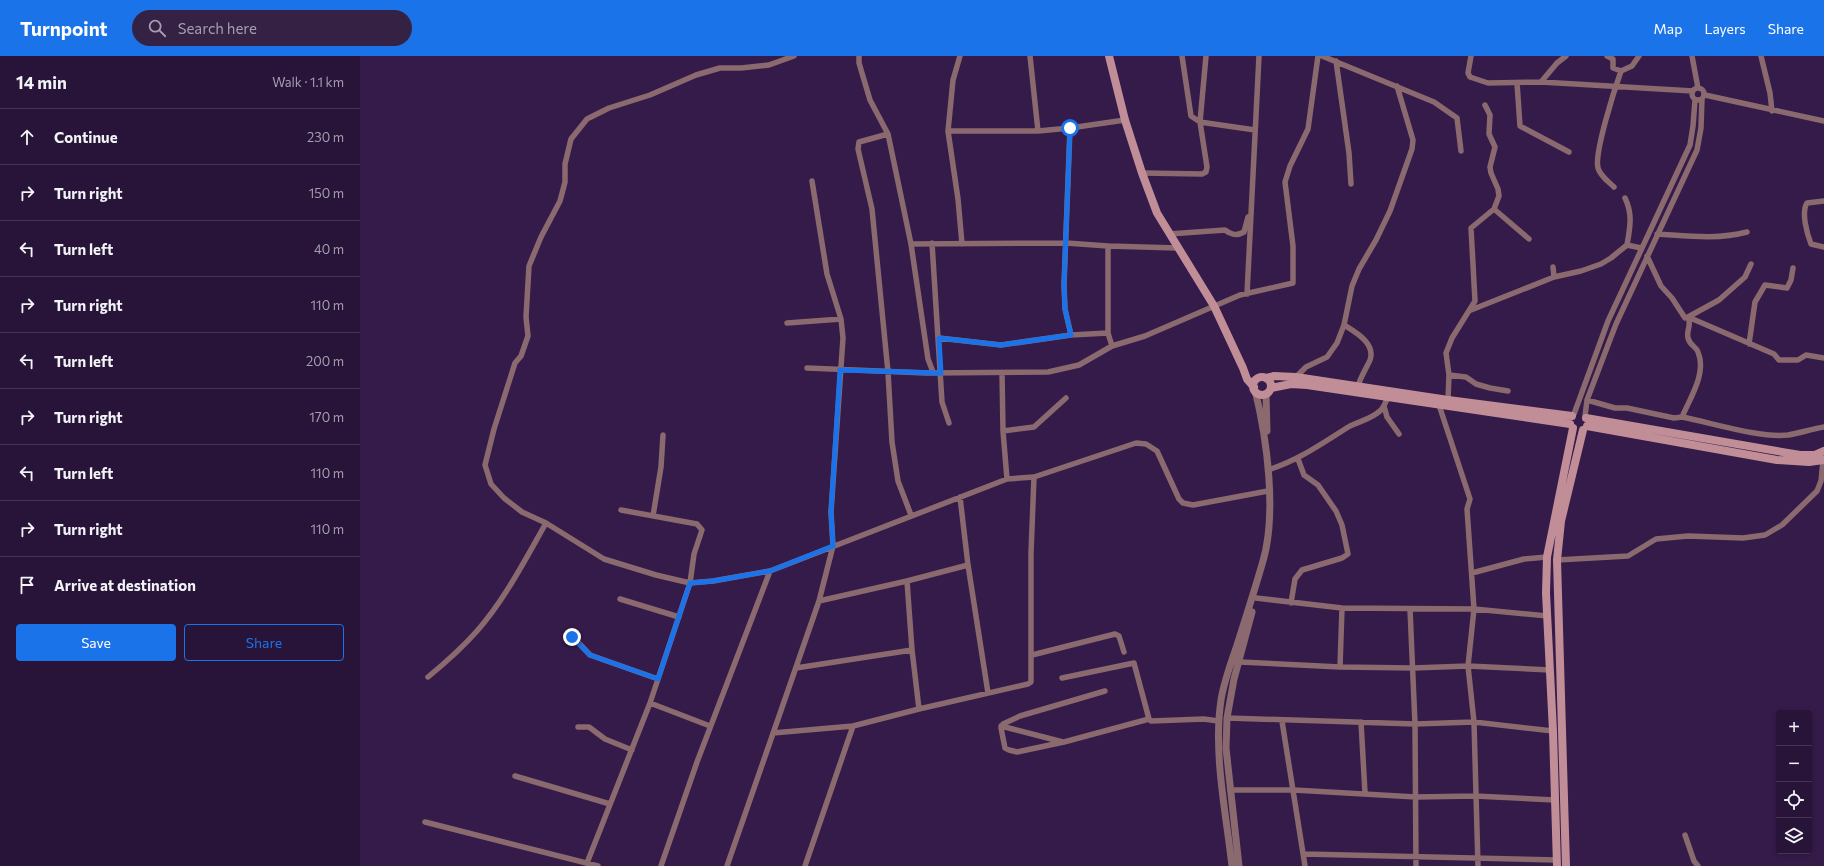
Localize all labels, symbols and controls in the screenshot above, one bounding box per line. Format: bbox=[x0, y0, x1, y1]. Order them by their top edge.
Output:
search box bbox=[132, 10, 412, 46]
text: Turnpoint bbox=[20, 17, 108, 40]
icon: search bbox=[146, 17, 168, 39]
text: Search here bbox=[178, 19, 257, 37]
text: Map bbox=[1654, 20, 1682, 37]
text: Layers bbox=[1704, 20, 1746, 37]
text: Share bbox=[1768, 20, 1804, 37]
text: 14 min bbox=[16, 72, 67, 93]
text: Walk · 1.1 km bbox=[272, 74, 344, 90]
route start bbox=[1061, 119, 1079, 137]
icon: ahead bbox=[16, 126, 38, 148]
text: Continue bbox=[54, 128, 118, 146]
text: 230 m bbox=[307, 129, 344, 145]
icon: right bbox=[16, 182, 38, 204]
text: Turn right bbox=[54, 184, 123, 202]
text: 150 m bbox=[309, 185, 344, 201]
icon: left bbox=[16, 238, 38, 260]
text: Turn left bbox=[54, 240, 113, 258]
text: 40 m bbox=[314, 241, 344, 257]
icon: right bbox=[16, 294, 38, 316]
text: Turn right bbox=[54, 296, 123, 314]
text: 110 m bbox=[311, 297, 344, 313]
icon: left bbox=[16, 350, 38, 372]
text: Turn left bbox=[54, 352, 113, 370]
text: 200 m bbox=[306, 353, 344, 369]
icon: right bbox=[16, 406, 38, 428]
text: Turn right bbox=[54, 408, 123, 426]
text: 170 m bbox=[309, 409, 344, 425]
icon: left bbox=[16, 462, 38, 484]
text: Turn left bbox=[54, 464, 113, 482]
text: 110 m bbox=[311, 465, 344, 481]
icon: right bbox=[16, 518, 38, 540]
text: Turn right bbox=[54, 520, 123, 538]
text: 110 m bbox=[311, 521, 344, 537]
icon: arrive bbox=[16, 574, 38, 596]
text: Arrive at destination bbox=[54, 576, 196, 594]
button: Save bbox=[16, 624, 176, 661]
button: Share bbox=[184, 624, 344, 661]
route end bbox=[563, 628, 581, 646]
map controls bbox=[1776, 710, 1812, 854]
button: + bbox=[1776, 710, 1812, 746]
button: − bbox=[1776, 746, 1812, 782]
button: locate bbox=[1776, 782, 1812, 818]
button: layers bbox=[1776, 818, 1812, 854]

